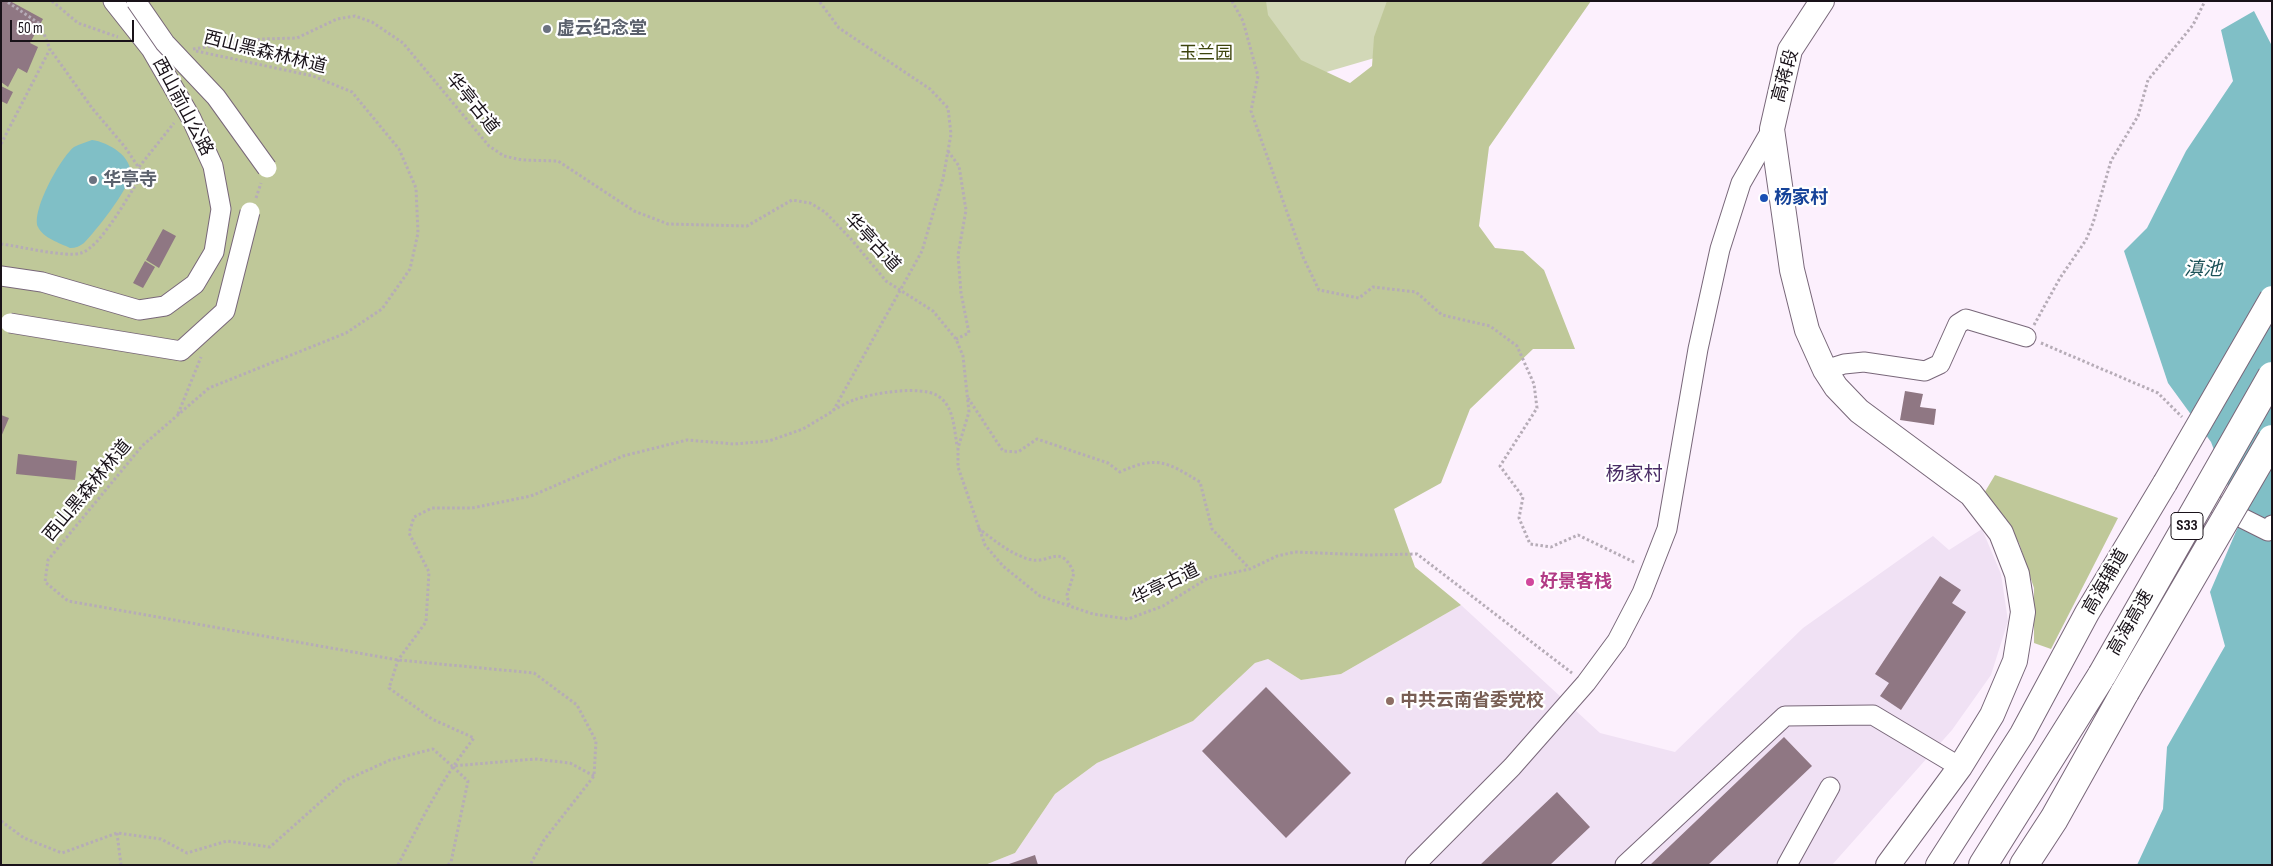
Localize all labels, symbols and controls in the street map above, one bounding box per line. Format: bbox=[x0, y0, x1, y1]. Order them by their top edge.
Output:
scale bar bbox=[12, 10, 136, 42]
place label: 虚云纪念堂 bbox=[557, 18, 647, 40]
text: 50 m bbox=[18, 19, 43, 38]
marker: 虚云纪念堂 bbox=[541, 23, 553, 35]
street label: 西山黑森林林道 bbox=[201, 27, 329, 79]
park label: 玉兰园 bbox=[1179, 43, 1233, 65]
street label: 高蒋段 bbox=[1768, 47, 1804, 105]
street label: 西山前山公路 bbox=[147, 54, 217, 160]
street label: 华亭古道 bbox=[441, 69, 503, 139]
place label: 华亭寺 bbox=[103, 169, 157, 191]
marker: 华亭寺 bbox=[87, 174, 99, 186]
place label: 杨家村 bbox=[1774, 187, 1828, 209]
marker: 杨家村 bbox=[1758, 192, 1770, 204]
street label: 华亭古道 bbox=[840, 209, 904, 277]
water label: 滇池 bbox=[2184, 259, 2222, 281]
street label: 西山黑森林林道 bbox=[39, 436, 137, 546]
district label: 杨家村 bbox=[1606, 464, 1662, 486]
road number: S33 bbox=[2171, 512, 2203, 540]
street label: 高海辅道 bbox=[2079, 545, 2133, 619]
street label: 华亭古道 bbox=[1129, 560, 1203, 610]
place label: 好景客栈 bbox=[1540, 571, 1612, 593]
marker: 好景客栈 bbox=[1524, 576, 1536, 588]
street label: 高海高速 bbox=[2104, 586, 2158, 660]
place label: 中共云南省委党校 bbox=[1400, 690, 1544, 712]
marker: 中共云南省委党校 bbox=[1384, 695, 1396, 707]

